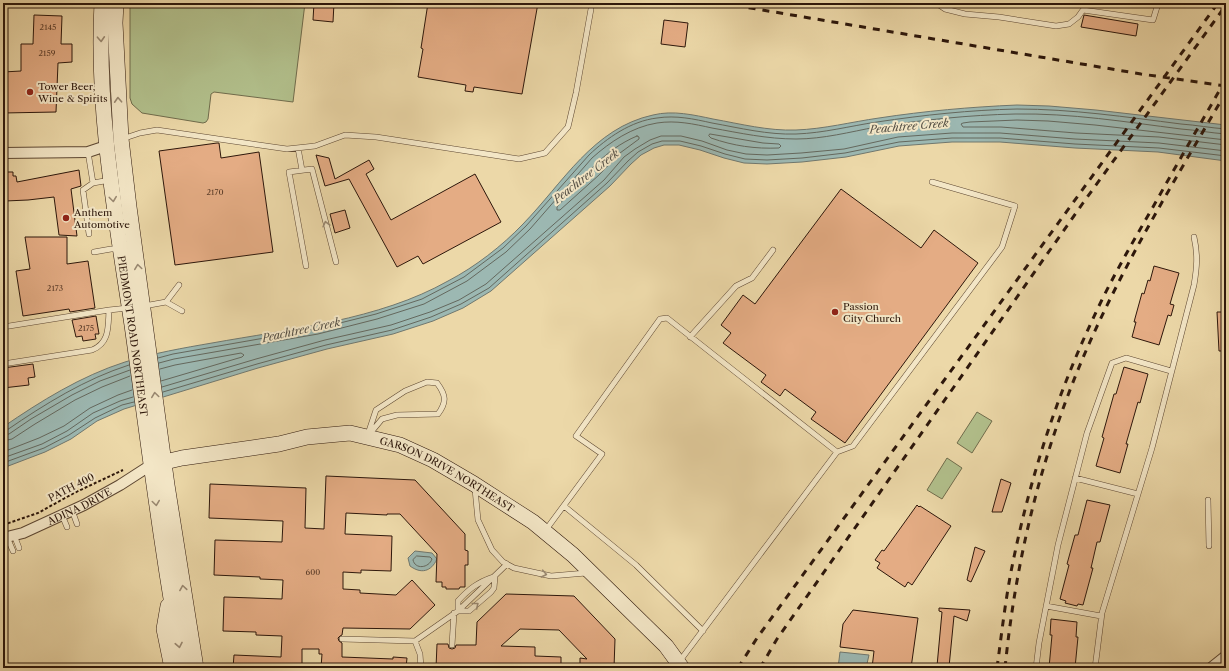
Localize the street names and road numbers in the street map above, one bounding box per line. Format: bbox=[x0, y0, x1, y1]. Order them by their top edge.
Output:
street label: PIEDMONT ROAD NORTHEAST bbox=[114, 255, 151, 418]
street label: GARSON DRIVE NORTHEAST bbox=[378, 434, 517, 515]
street label: PATH 400 bbox=[46, 470, 96, 505]
street label: ADINA DRIVE bbox=[44, 485, 114, 528]

